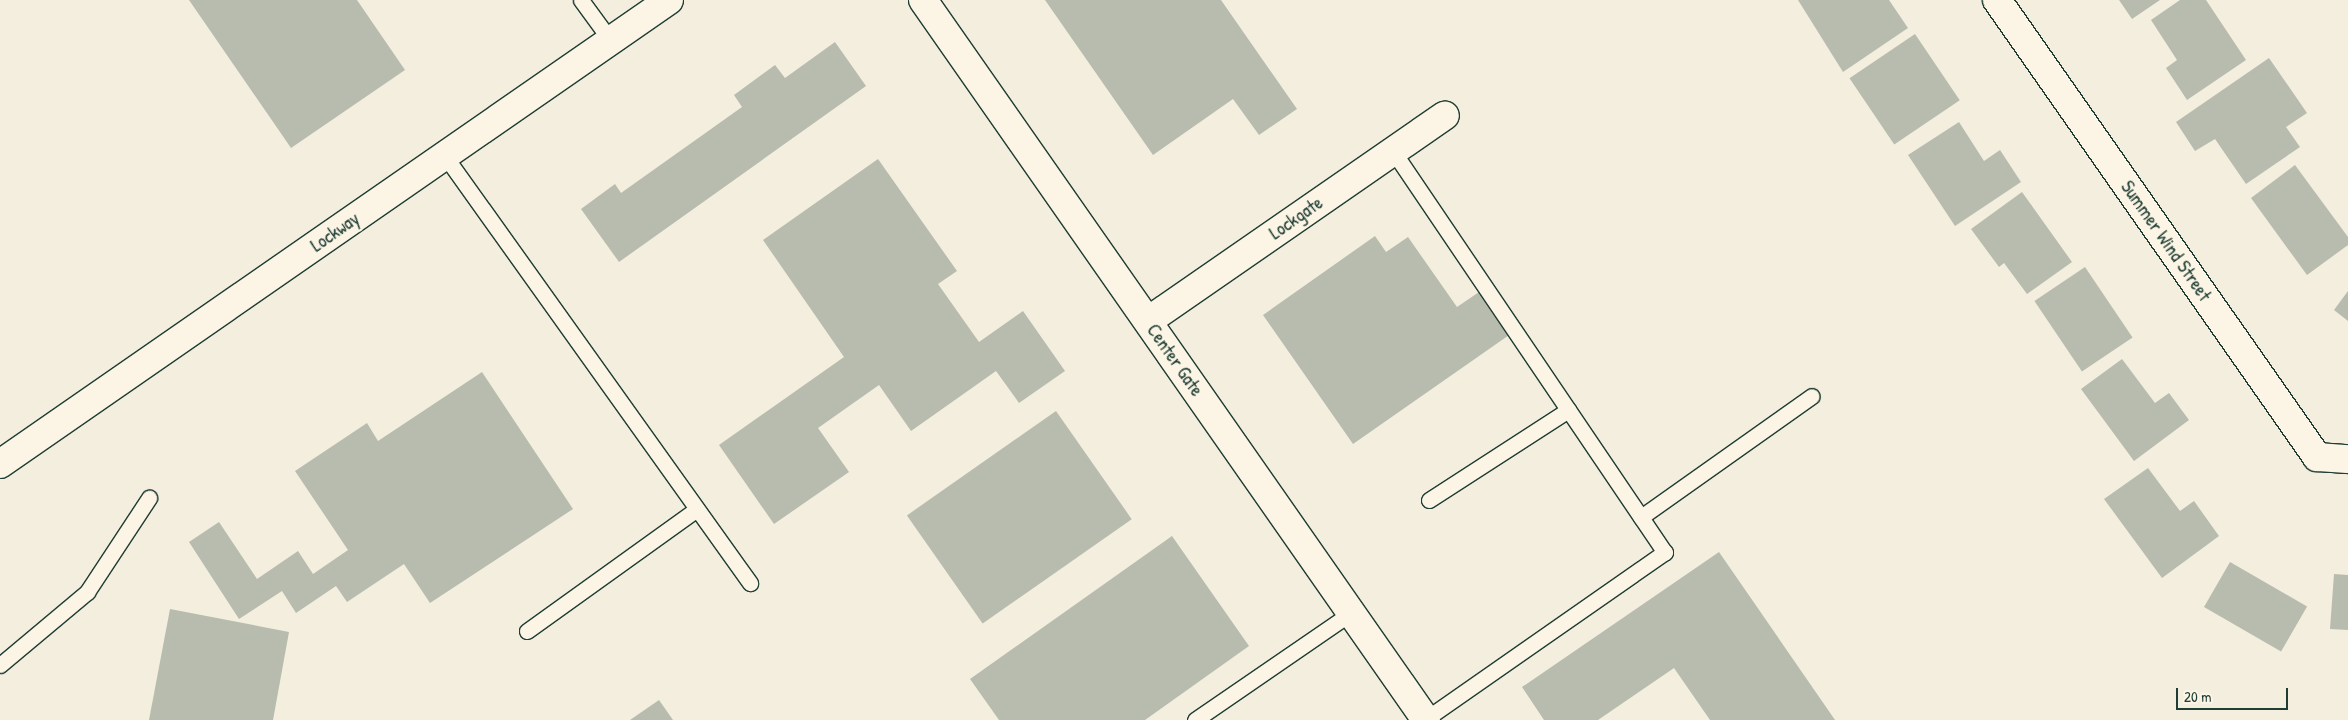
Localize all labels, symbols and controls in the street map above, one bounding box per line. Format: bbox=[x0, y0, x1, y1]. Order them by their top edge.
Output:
street label: Summer Wind Street bbox=[2116, 176, 2216, 306]
street label: Lockgate bbox=[1265, 191, 1327, 245]
street label: Lockway bbox=[306, 207, 364, 257]
street label: Center Gate bbox=[1142, 319, 1208, 401]
scale bar bbox=[2178, 678, 2290, 710]
text: 20 m bbox=[2184, 686, 2211, 707]

